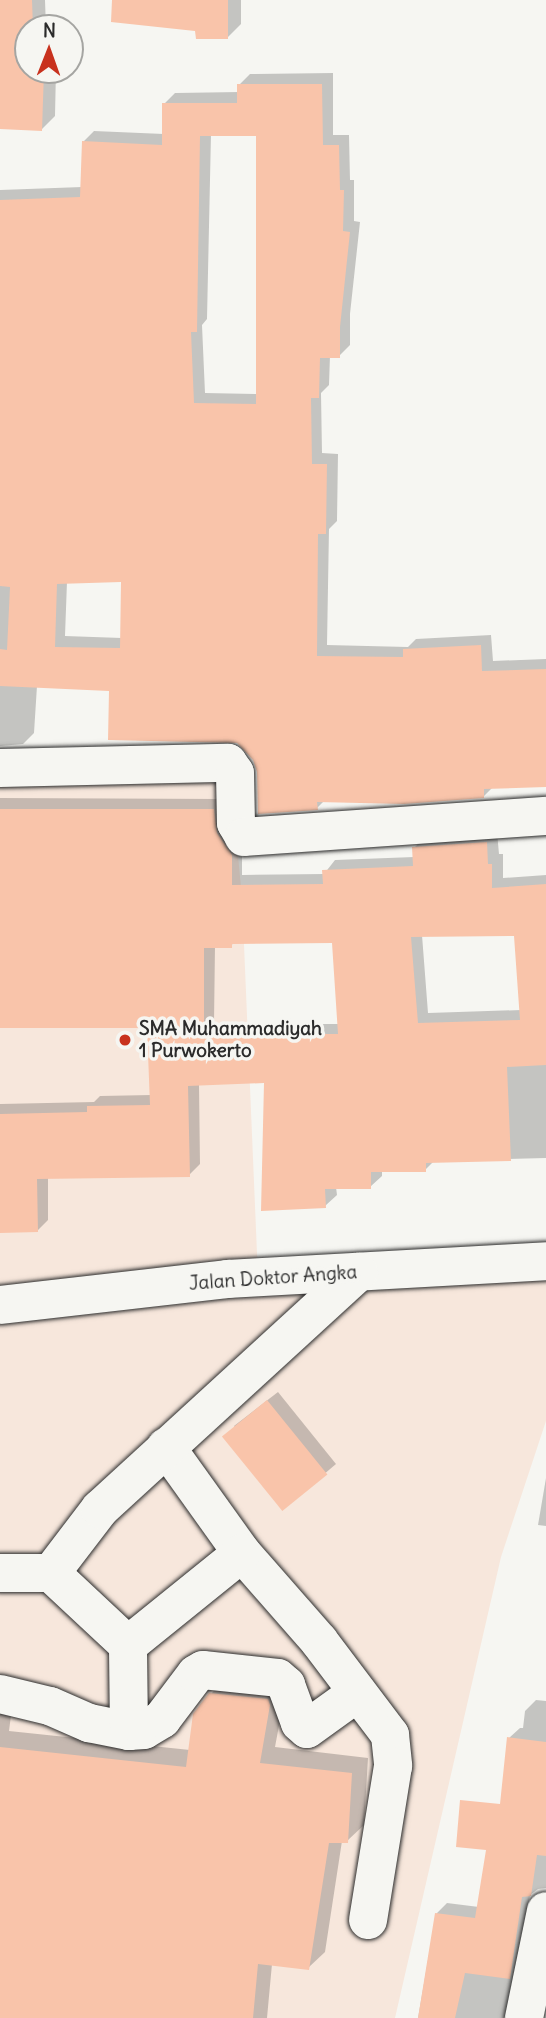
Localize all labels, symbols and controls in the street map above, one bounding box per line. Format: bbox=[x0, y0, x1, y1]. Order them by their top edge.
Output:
north arrow bbox=[14, 14, 84, 84]
text: N bbox=[43, 18, 56, 42]
place label: SMA Muhammadiyah 1 Purwokerto bbox=[139, 1018, 322, 1062]
marker: SMA Muhammadiyah 1 Purwokerto bbox=[117, 1032, 133, 1048]
street label: Jalan Doktor Angka bbox=[188, 1261, 358, 1295]

